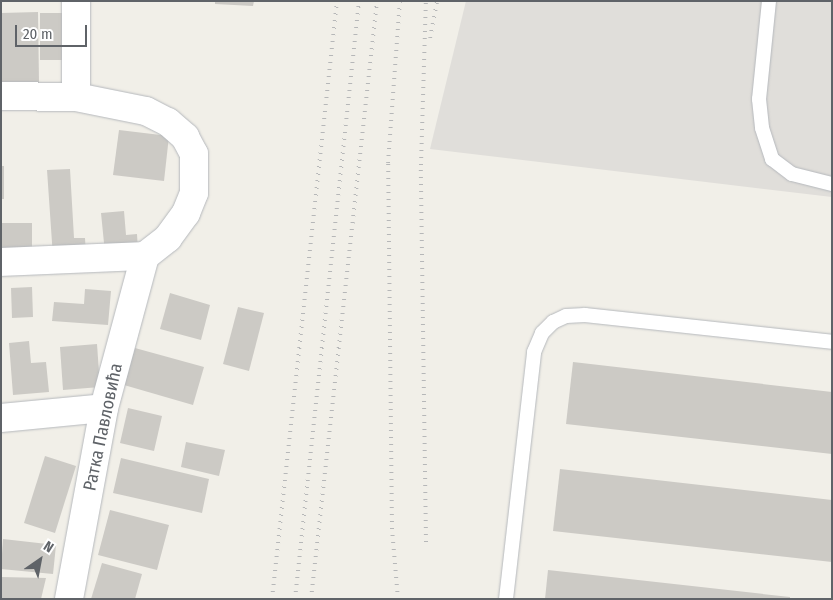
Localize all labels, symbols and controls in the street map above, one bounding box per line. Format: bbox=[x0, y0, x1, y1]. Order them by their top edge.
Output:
scale bar bbox=[18, 15, 90, 47]
text: 20 m bbox=[23, 25, 53, 43]
street label: Ратка Павловића bbox=[79, 361, 127, 493]
north arrow bbox=[15, 535, 65, 585]
text: N bbox=[40, 538, 57, 556]

